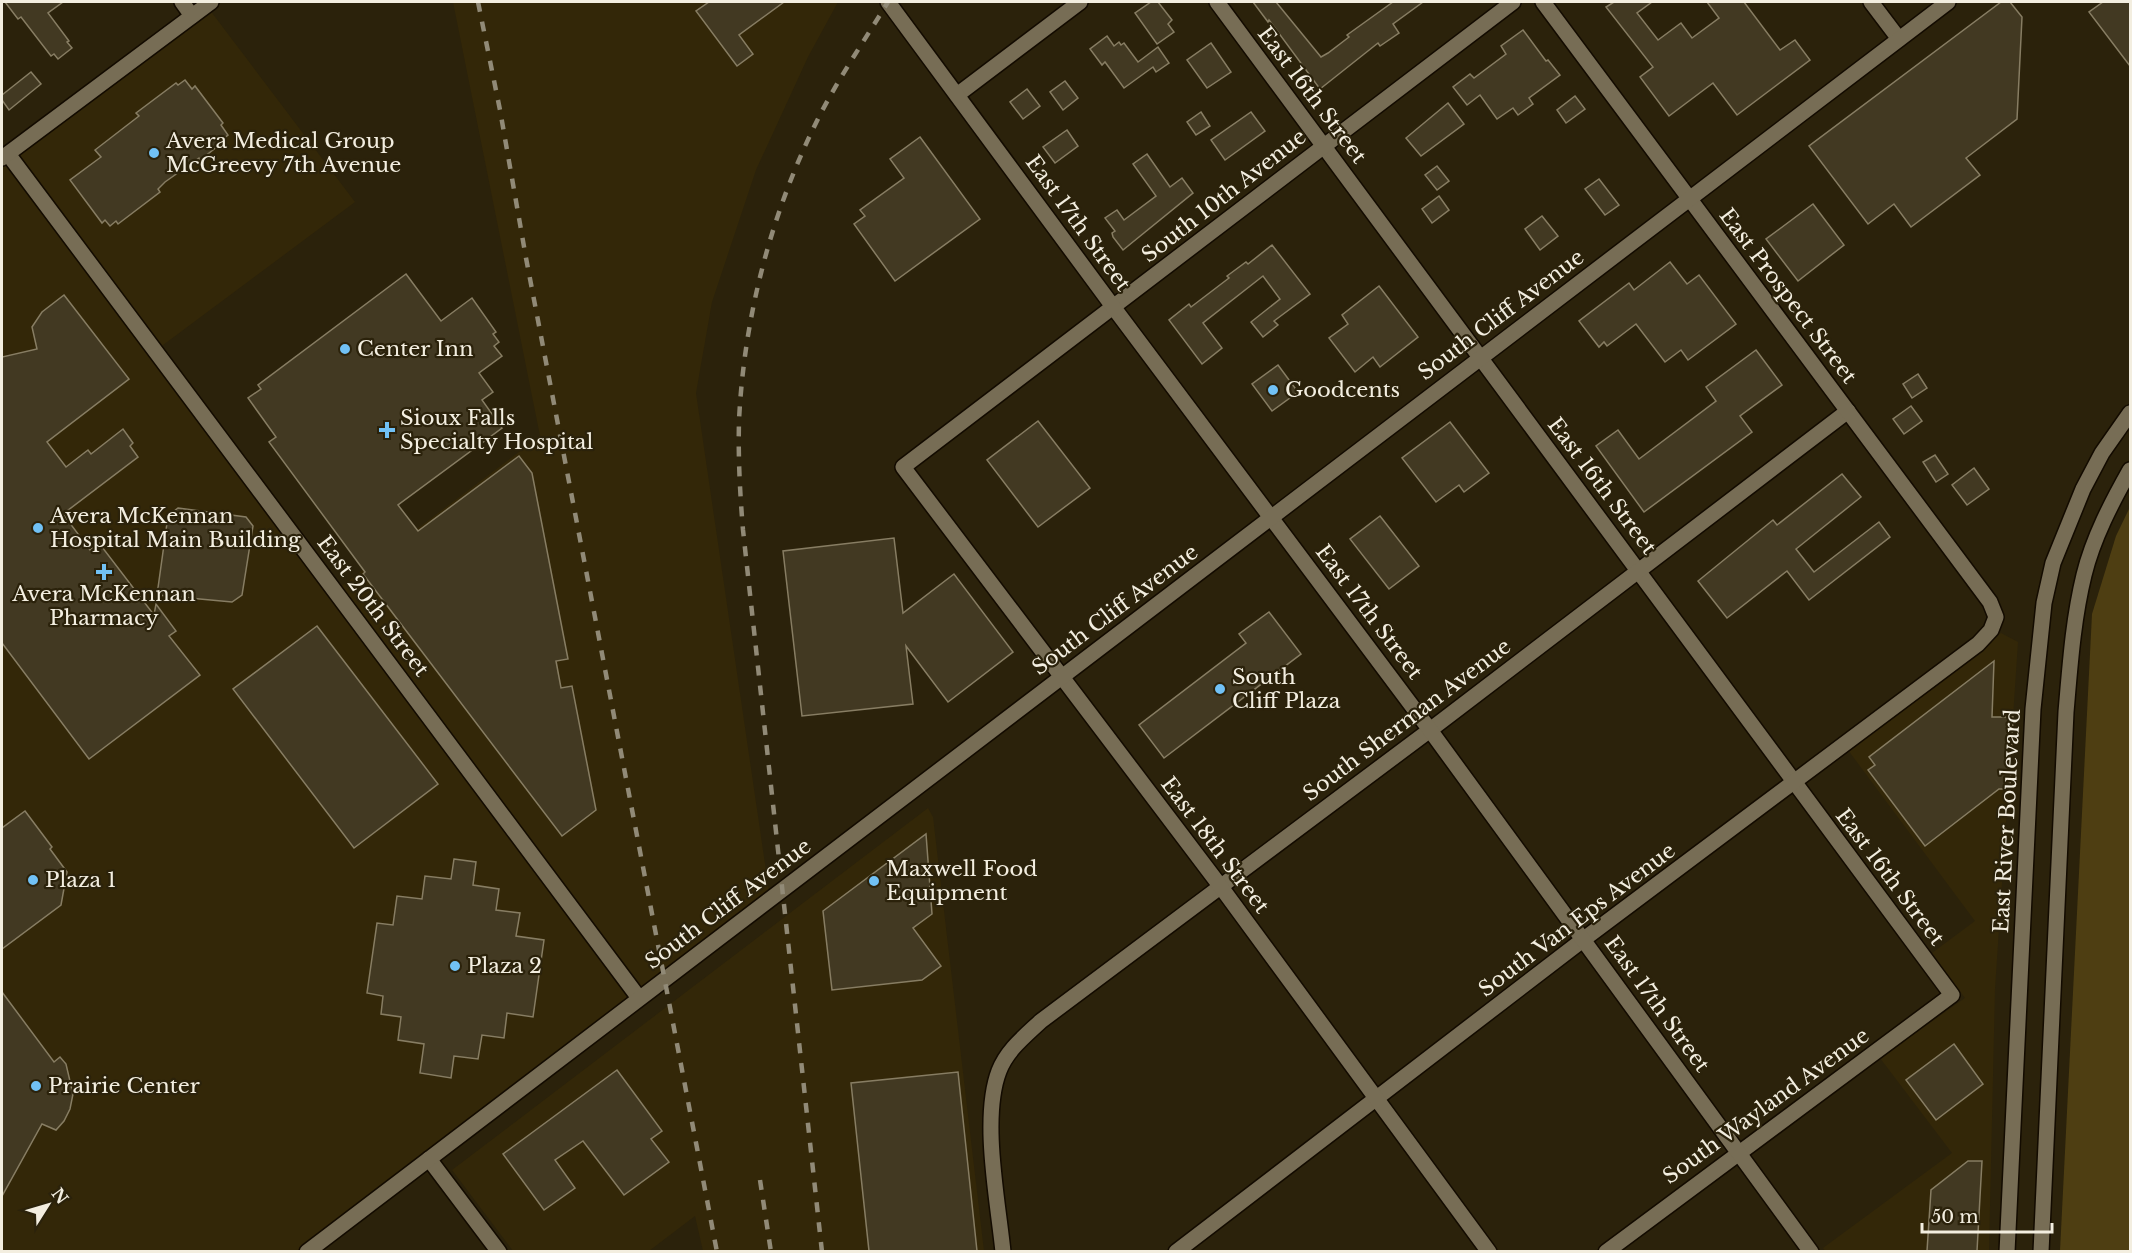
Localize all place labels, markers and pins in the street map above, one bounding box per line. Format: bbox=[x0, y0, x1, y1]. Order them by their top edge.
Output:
place label: Avera Medical Group McGreevy 7th Avenue bbox=[165, 128, 401, 178]
marker: Avera Medical Group McGreevy 7th Avenue bbox=[147, 146, 161, 160]
place label: Center Inn bbox=[357, 336, 473, 362]
marker: Center Inn bbox=[338, 342, 352, 356]
place label: Goodcents bbox=[1285, 377, 1400, 403]
marker: Goodcents bbox=[1266, 383, 1280, 397]
place label: Sioux Falls Specialty Hospital bbox=[400, 405, 593, 455]
marker: Sioux Falls Specialty Hospital bbox=[378, 421, 396, 439]
place label: Avera McKennan Hospital Main Building bbox=[49, 503, 301, 553]
marker: Avera McKennan Hospital Main Building bbox=[31, 521, 45, 535]
marker: Avera McKennan Pharmacy bbox=[97, 565, 111, 579]
place label: Avera McKennan Pharmacy bbox=[11, 581, 196, 631]
place label: South Cliff Plaza bbox=[1232, 664, 1341, 714]
marker: South Cliff Plaza bbox=[1213, 682, 1227, 696]
place label: Maxwell Food Equipment bbox=[886, 856, 1037, 906]
place label: Plaza 1 bbox=[45, 867, 116, 893]
marker: Plaza 1 bbox=[26, 873, 40, 887]
marker: Maxwell Food Equipment bbox=[867, 874, 881, 888]
place label: Plaza 2 bbox=[467, 953, 542, 979]
marker: Plaza 2 bbox=[448, 959, 462, 973]
place label: Prairie Center bbox=[48, 1073, 200, 1099]
marker: Prairie Center bbox=[29, 1079, 43, 1093]

